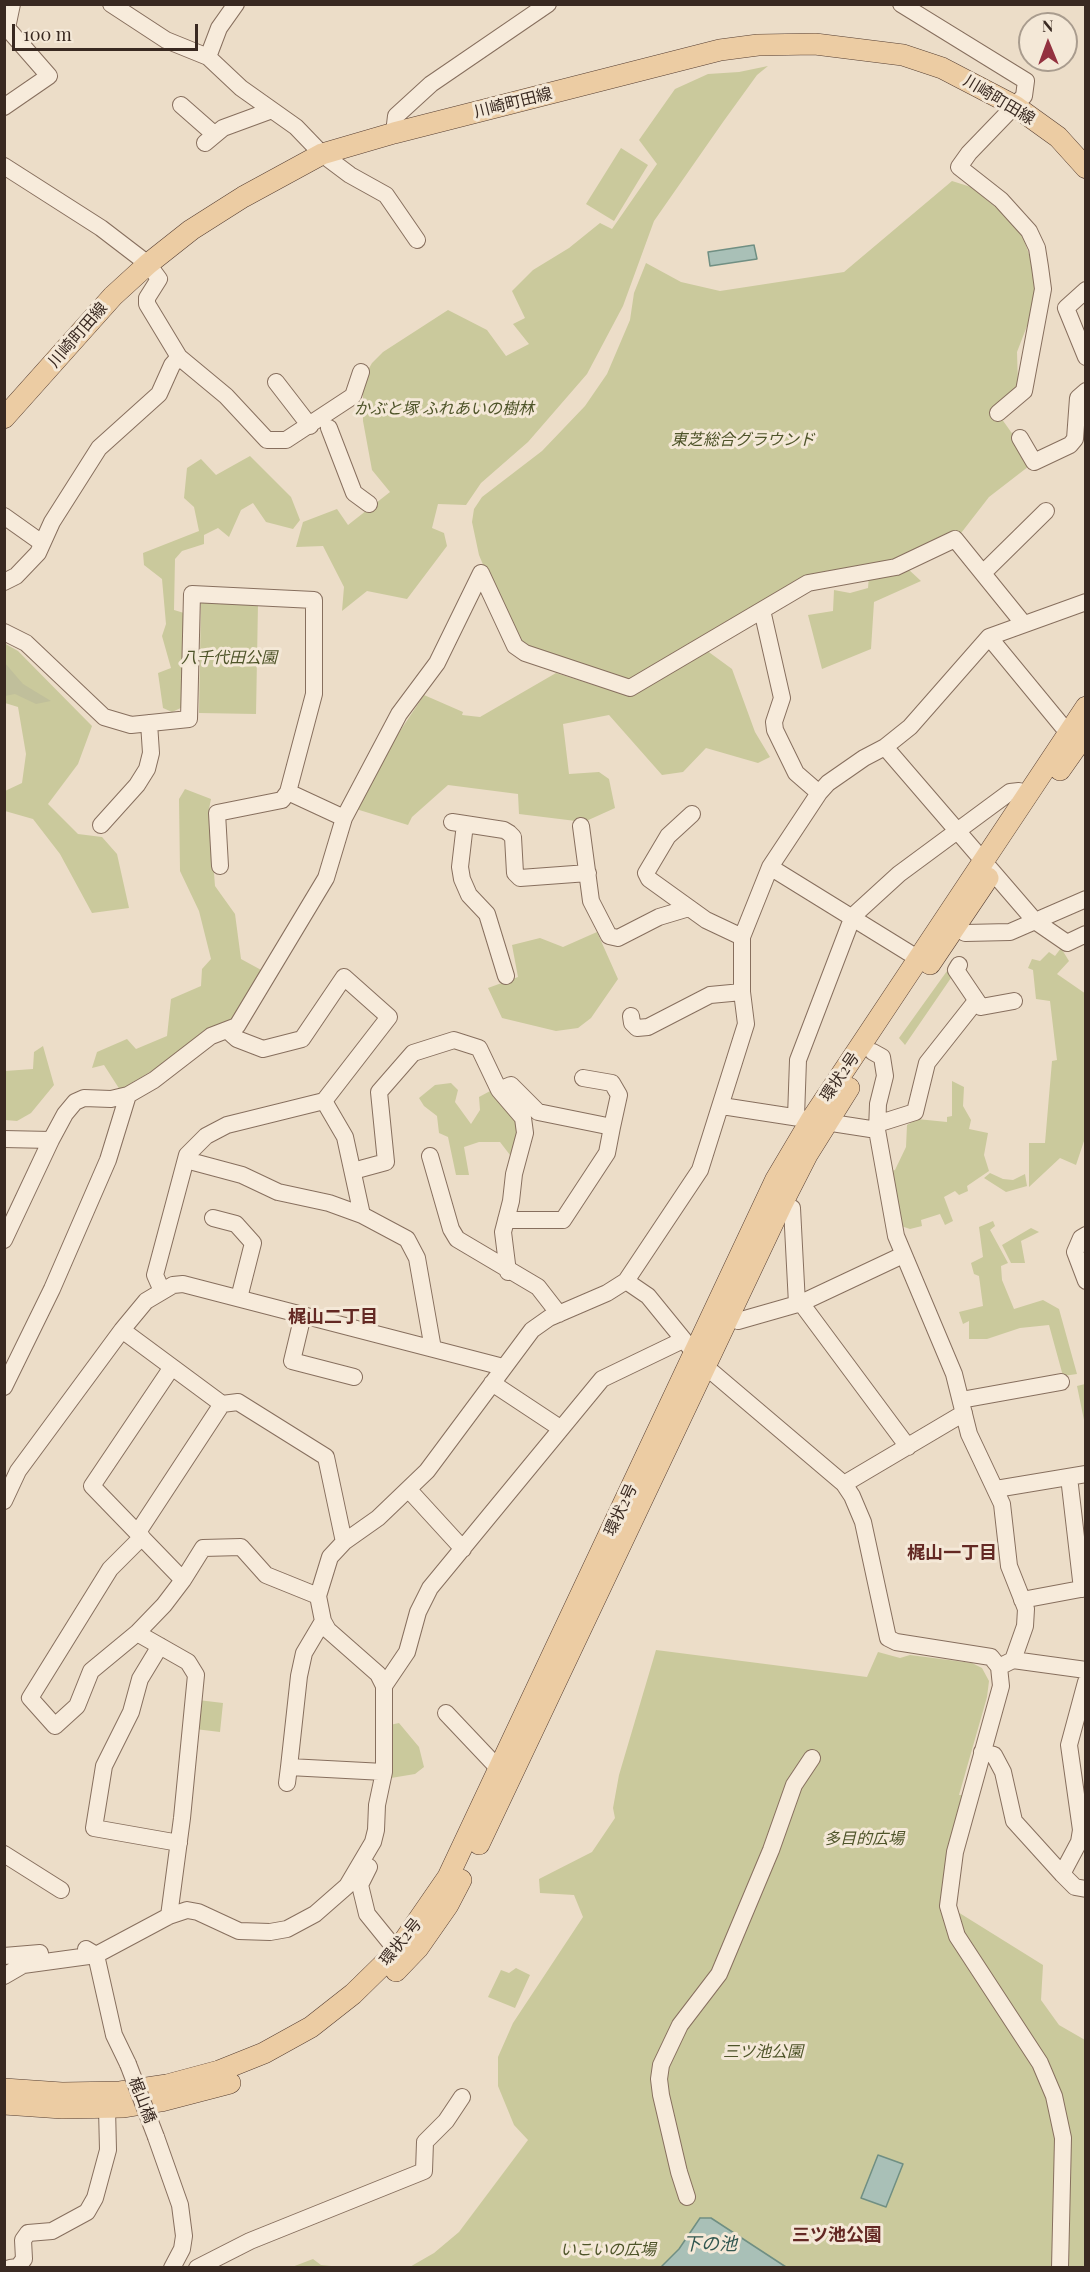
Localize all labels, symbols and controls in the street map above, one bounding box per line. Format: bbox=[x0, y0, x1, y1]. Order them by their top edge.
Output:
scale bar bbox=[15, 12, 201, 50]
north arrow bbox=[1018, 12, 1078, 72]
text: N bbox=[1042, 15, 1054, 36]
text: 100 m bbox=[23, 22, 72, 46]
street label: 川崎町田線 bbox=[960, 71, 1038, 129]
street label: 川崎町田線 bbox=[472, 84, 554, 122]
street label: 川崎町田線 bbox=[45, 299, 111, 371]
park label: かぶと塚 ふれあいの樹林 bbox=[354, 399, 534, 419]
park label: 東芝総合グラウンド bbox=[671, 430, 815, 450]
park label: 八千代田公園 bbox=[181, 648, 277, 668]
street label: 環状2号 bbox=[816, 1049, 864, 1105]
district label: 梶山二丁目 bbox=[288, 1306, 378, 1328]
street label: 環状2号 bbox=[601, 1481, 641, 1539]
district label: 梶山一丁目 bbox=[907, 1542, 997, 1564]
park label: 多目的広場 bbox=[824, 1829, 904, 1849]
street label: 環状2号 bbox=[376, 1914, 426, 1970]
park label: 三ツ池公園 bbox=[723, 2042, 803, 2062]
street label: 梶山橋 bbox=[124, 2074, 160, 2126]
district label: 三ツ池公園 bbox=[792, 2224, 882, 2246]
water label: 下の池 bbox=[683, 2233, 737, 2255]
park label: いこいの広場 bbox=[560, 2240, 656, 2260]

